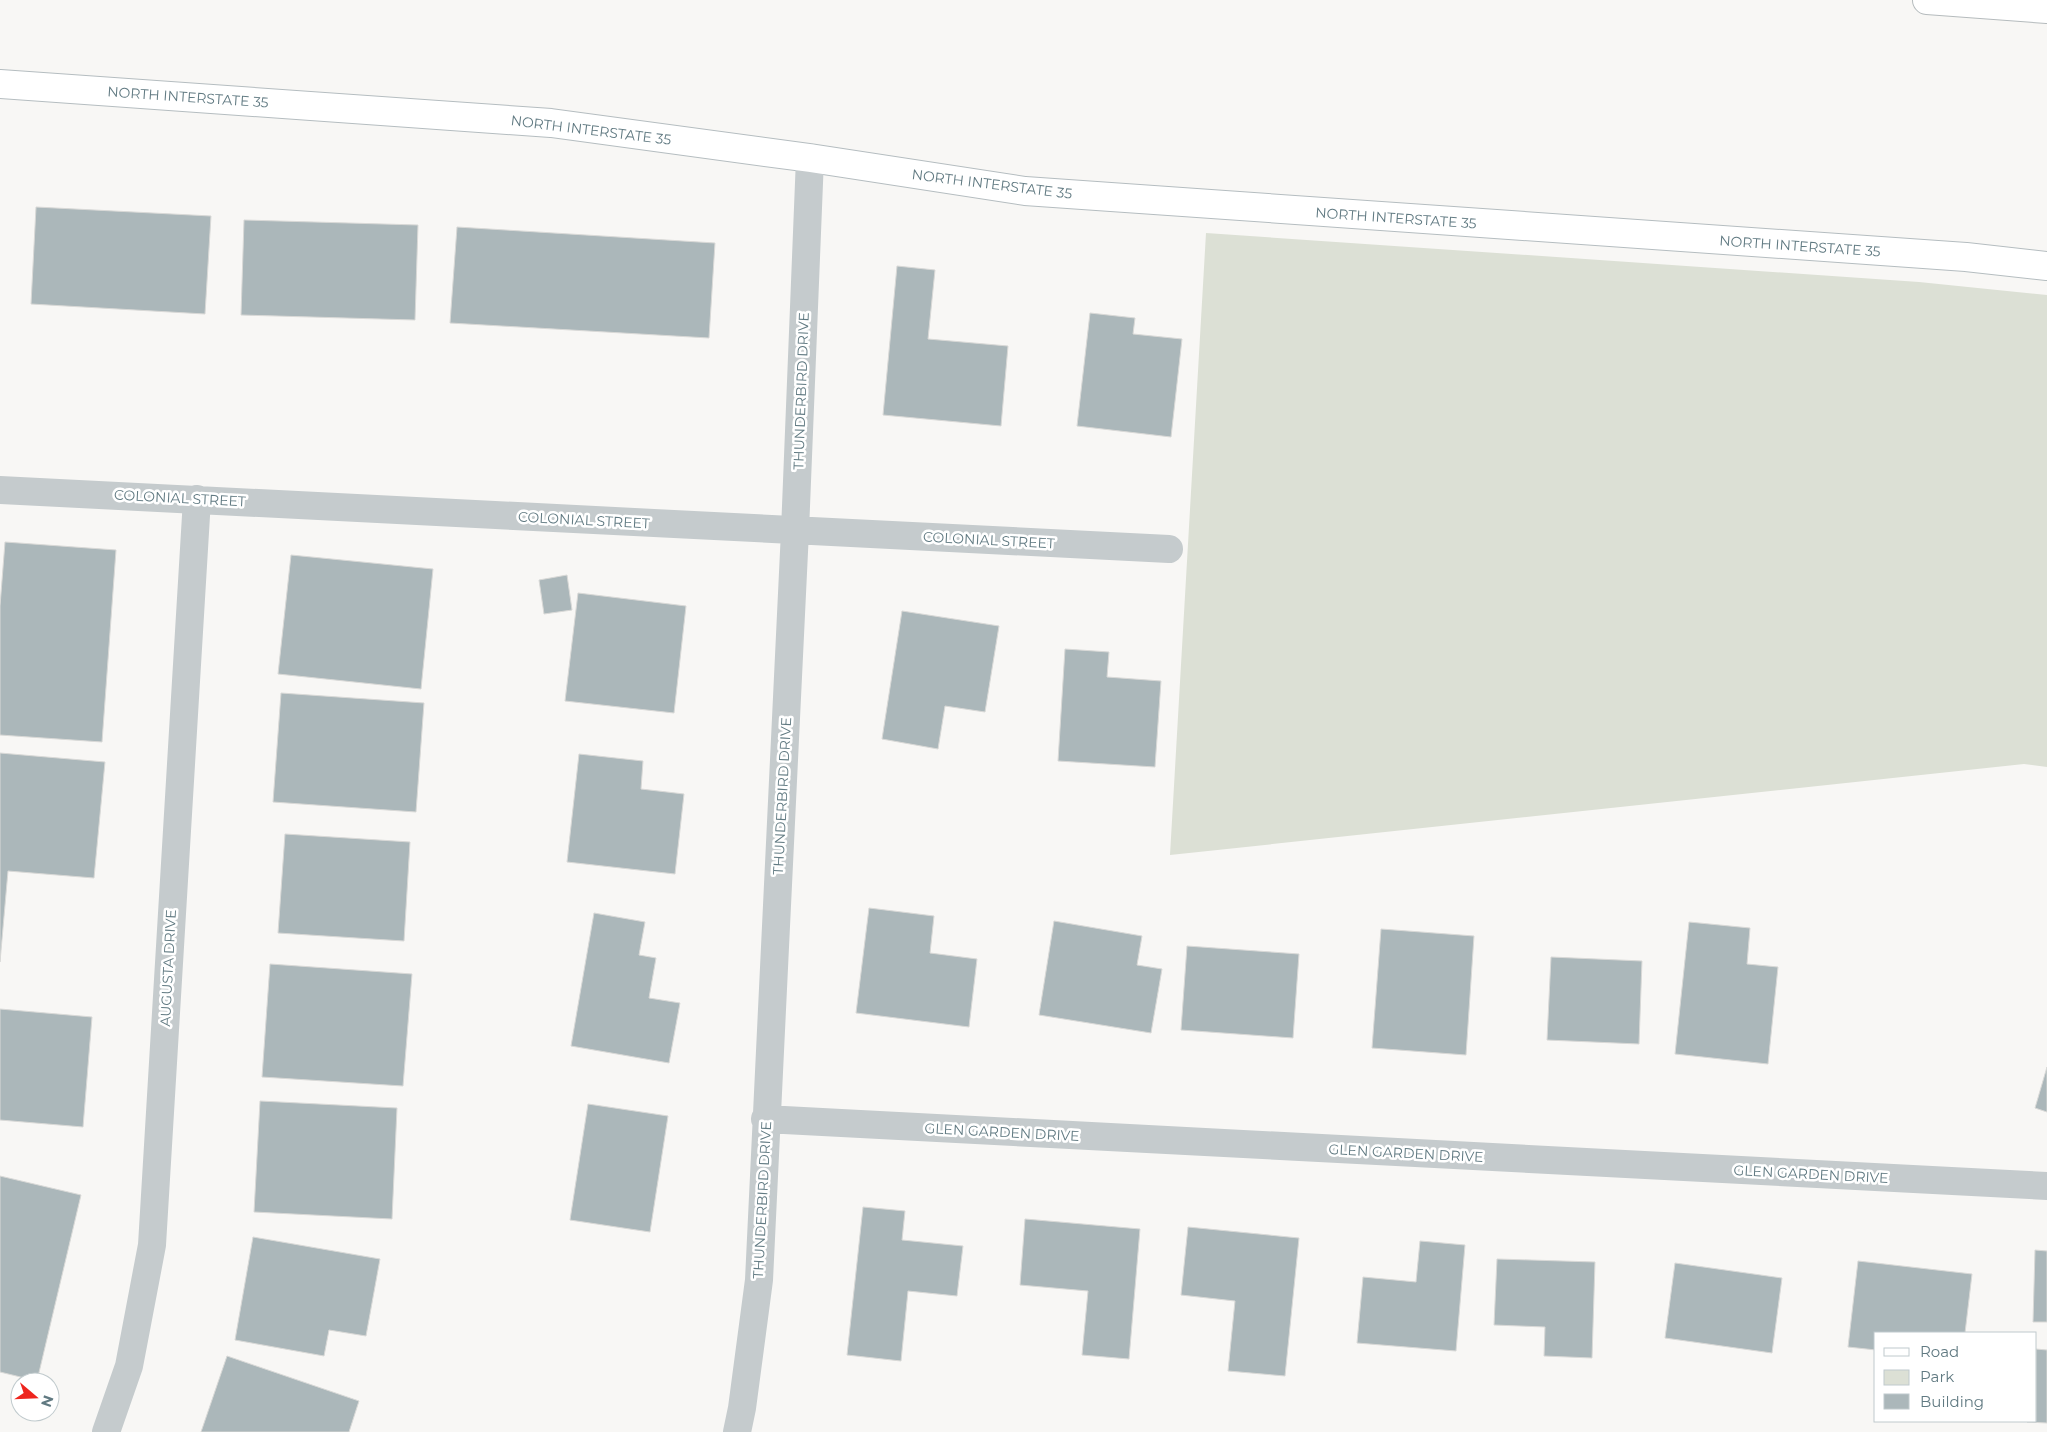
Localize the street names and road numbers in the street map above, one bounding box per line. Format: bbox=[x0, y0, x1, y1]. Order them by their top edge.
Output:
street label: NORTH INTERSTATE 35 bbox=[107, 82, 269, 112]
street label: NORTH INTERSTATE 35 bbox=[510, 111, 672, 149]
street label: NORTH INTERSTATE 35 bbox=[911, 165, 1073, 203]
street label: NORTH INTERSTATE 35 bbox=[1315, 203, 1477, 233]
street label: NORTH INTERSTATE 35 bbox=[1719, 231, 1881, 261]
street label: THUNDERBIRD DRIVE bbox=[789, 312, 813, 470]
street label: COLONIAL STREET bbox=[114, 486, 246, 510]
street label: COLONIAL STREET bbox=[518, 508, 650, 532]
street label: COLONIAL STREET bbox=[923, 528, 1055, 552]
street label: THUNDERBIRD DRIVE bbox=[769, 717, 795, 875]
street label: AUGUSTA DRIVE bbox=[156, 909, 180, 1027]
street label: GLEN GARDEN DRIVE bbox=[924, 1119, 1080, 1145]
street label: THUNDERBIRD DRIVE bbox=[749, 1121, 775, 1279]
street label: GLEN GARDEN DRIVE bbox=[1328, 1140, 1484, 1166]
street label: GLEN GARDEN DRIVE bbox=[1733, 1161, 1889, 1187]

